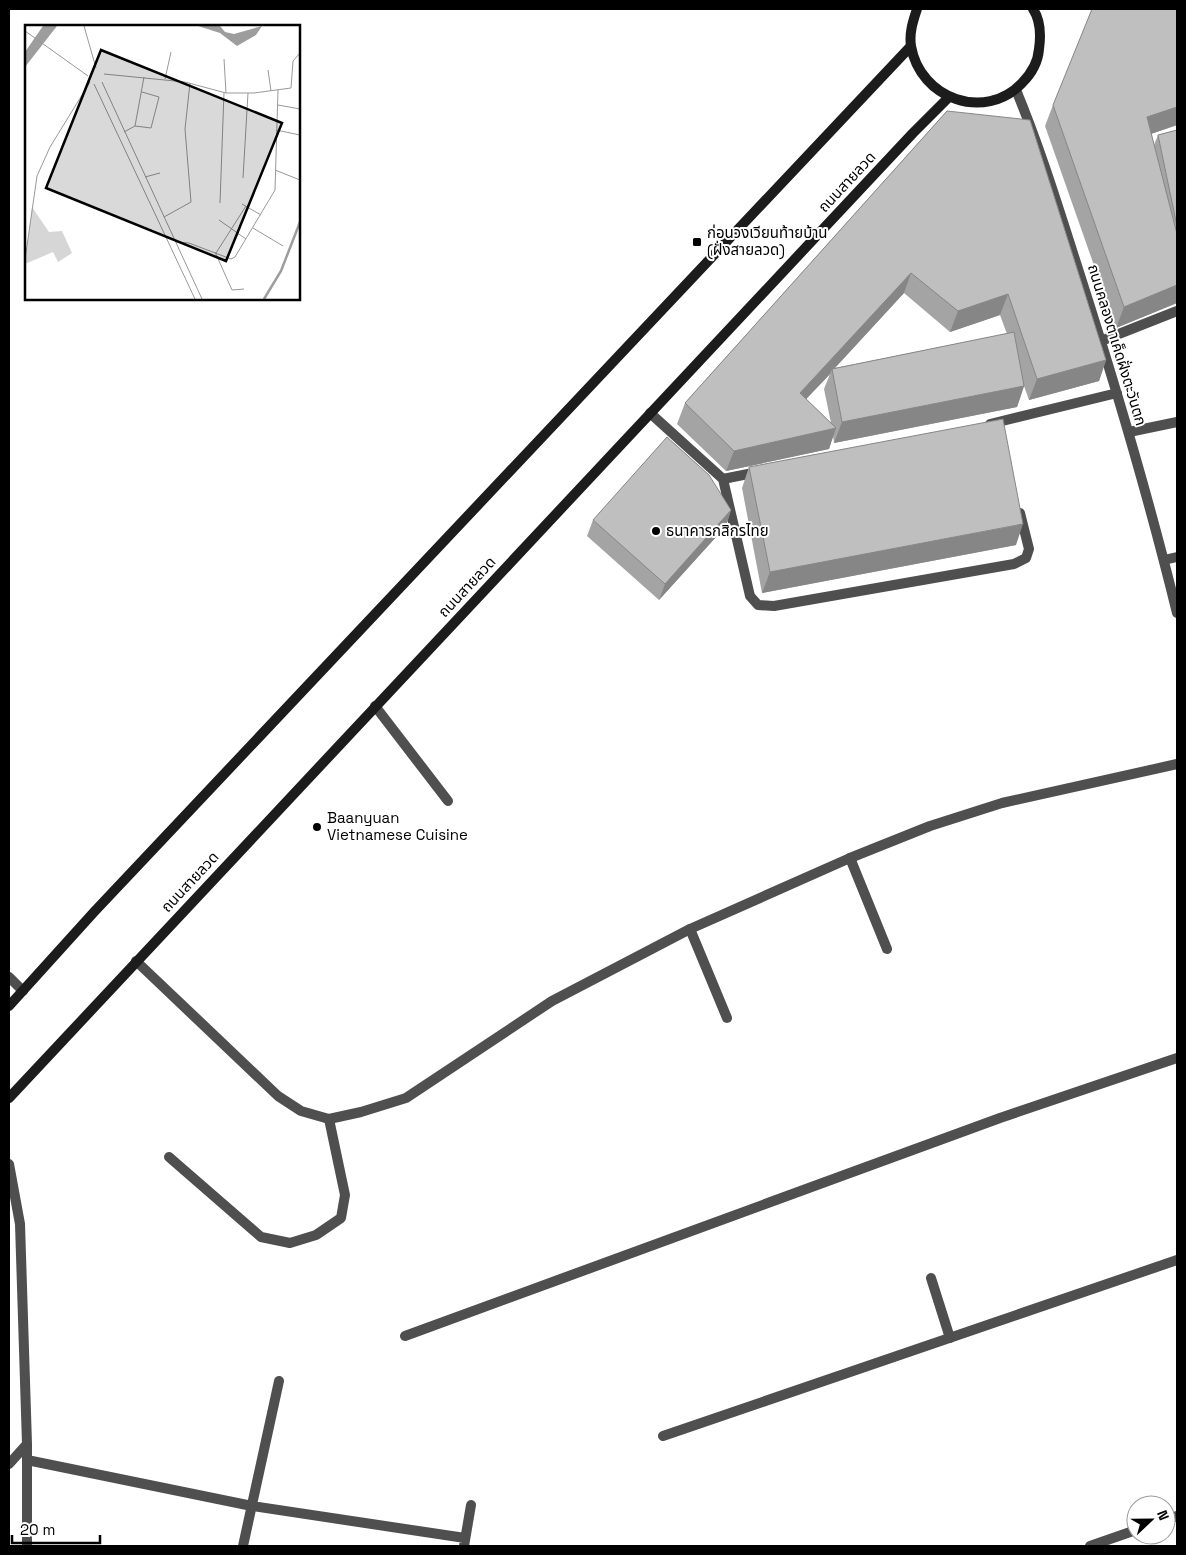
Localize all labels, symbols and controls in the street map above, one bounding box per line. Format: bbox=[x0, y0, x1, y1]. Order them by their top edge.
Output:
inset map bbox=[25, 25, 300, 300]
street label: ถนนสายลวด bbox=[814, 147, 880, 216]
place label: ก่อนวงเวียนท้ายบ้าน (ฝั่งสายลวด) bbox=[707, 223, 827, 260]
marker: ก่อนวงเวียนท้ายบ้าน (ฝั่งสายลวด) bbox=[691, 236, 703, 248]
street label: ถนนคลองตาเค็ดฝั่งตะวันตก bbox=[1084, 262, 1151, 428]
place label: ธนาคารกสิกรไทย bbox=[666, 521, 769, 540]
marker: ธนาคารกสิกรไทย bbox=[650, 525, 662, 537]
street label: ถนนสายลวด bbox=[434, 552, 500, 621]
place label: Baanyuan Vietnamese Cuisine bbox=[327, 808, 468, 844]
marker: Baanyuan Vietnamese Cuisine bbox=[311, 821, 323, 833]
street label: ถนนสายลวด bbox=[157, 847, 223, 916]
north arrow bbox=[1126, 1495, 1176, 1545]
text: N bbox=[1153, 1507, 1173, 1523]
scale bar bbox=[12, 1512, 100, 1544]
text: 20 m bbox=[20, 1520, 55, 1539]

